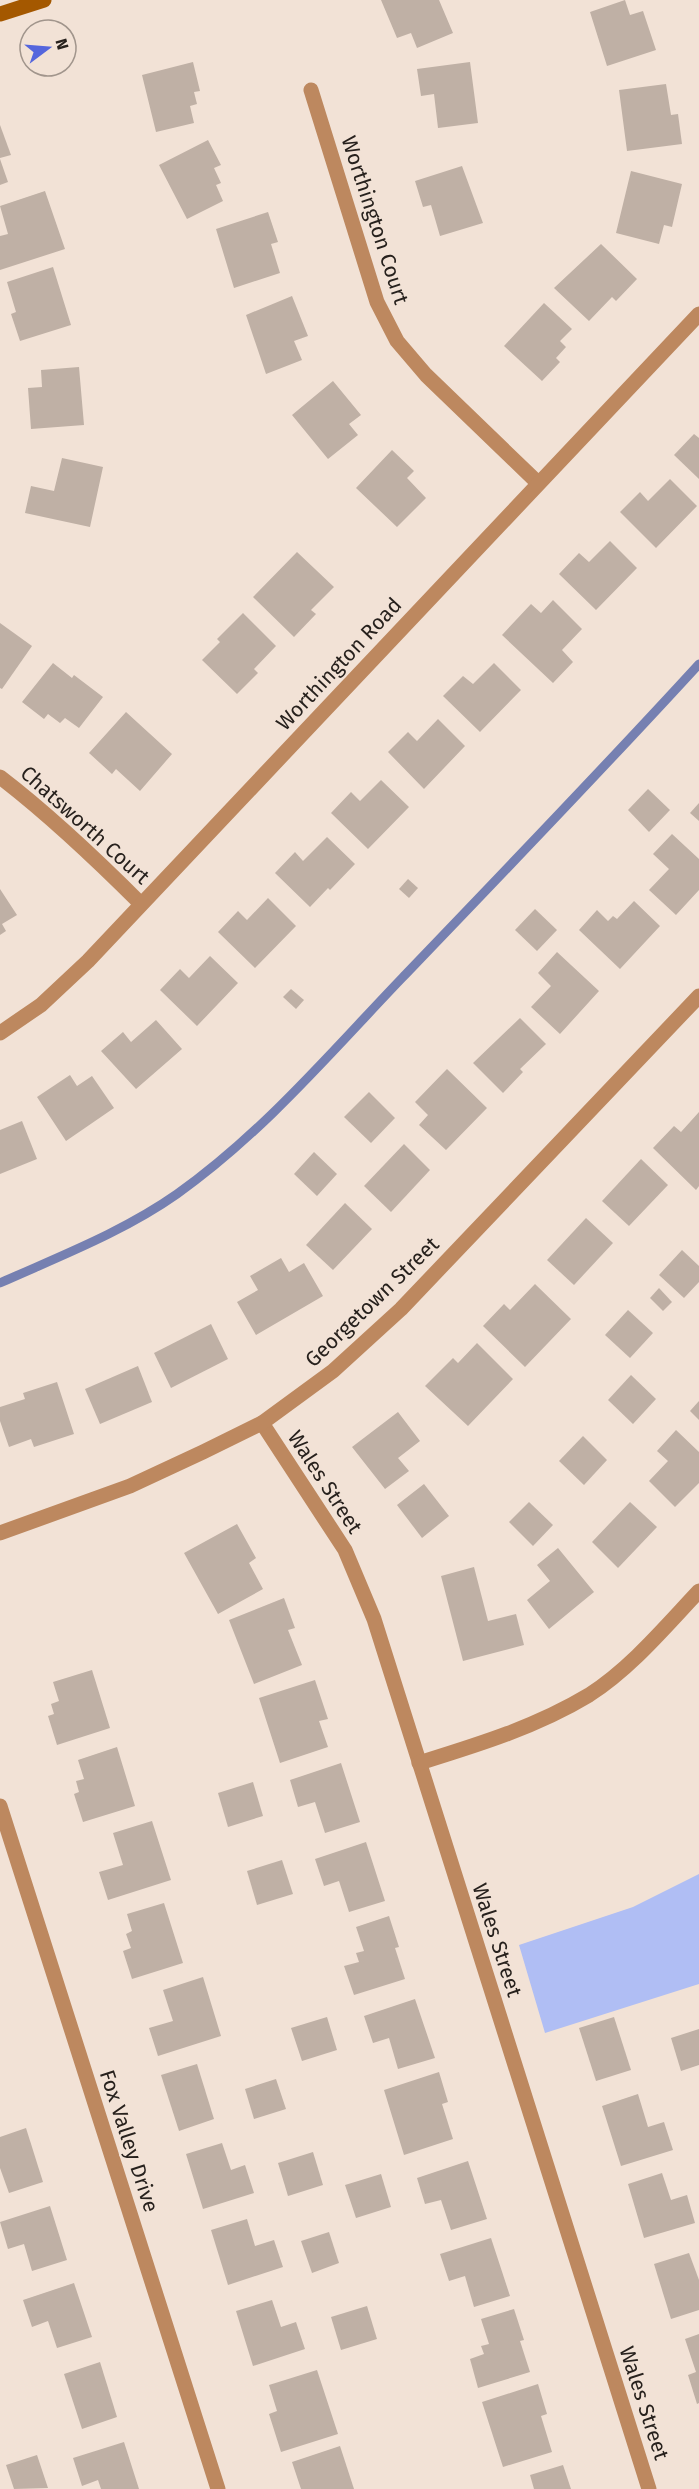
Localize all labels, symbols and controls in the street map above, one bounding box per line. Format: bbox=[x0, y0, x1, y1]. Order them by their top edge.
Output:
north arrow bbox=[18, 18, 78, 78]
text: N bbox=[51, 36, 73, 52]
street label: Worthington Court bbox=[336, 133, 415, 308]
street label: Worthington Road bbox=[271, 592, 407, 736]
street label: Chatsworth Court bbox=[15, 760, 155, 890]
street label: Georgetown Street bbox=[300, 1231, 445, 1373]
street label: Wales Street bbox=[282, 1426, 368, 1539]
street label: Wales Street bbox=[466, 1880, 528, 2000]
street label: Fox Valley Drive bbox=[94, 2067, 164, 2215]
street label: Wales Street bbox=[613, 2343, 675, 2463]

